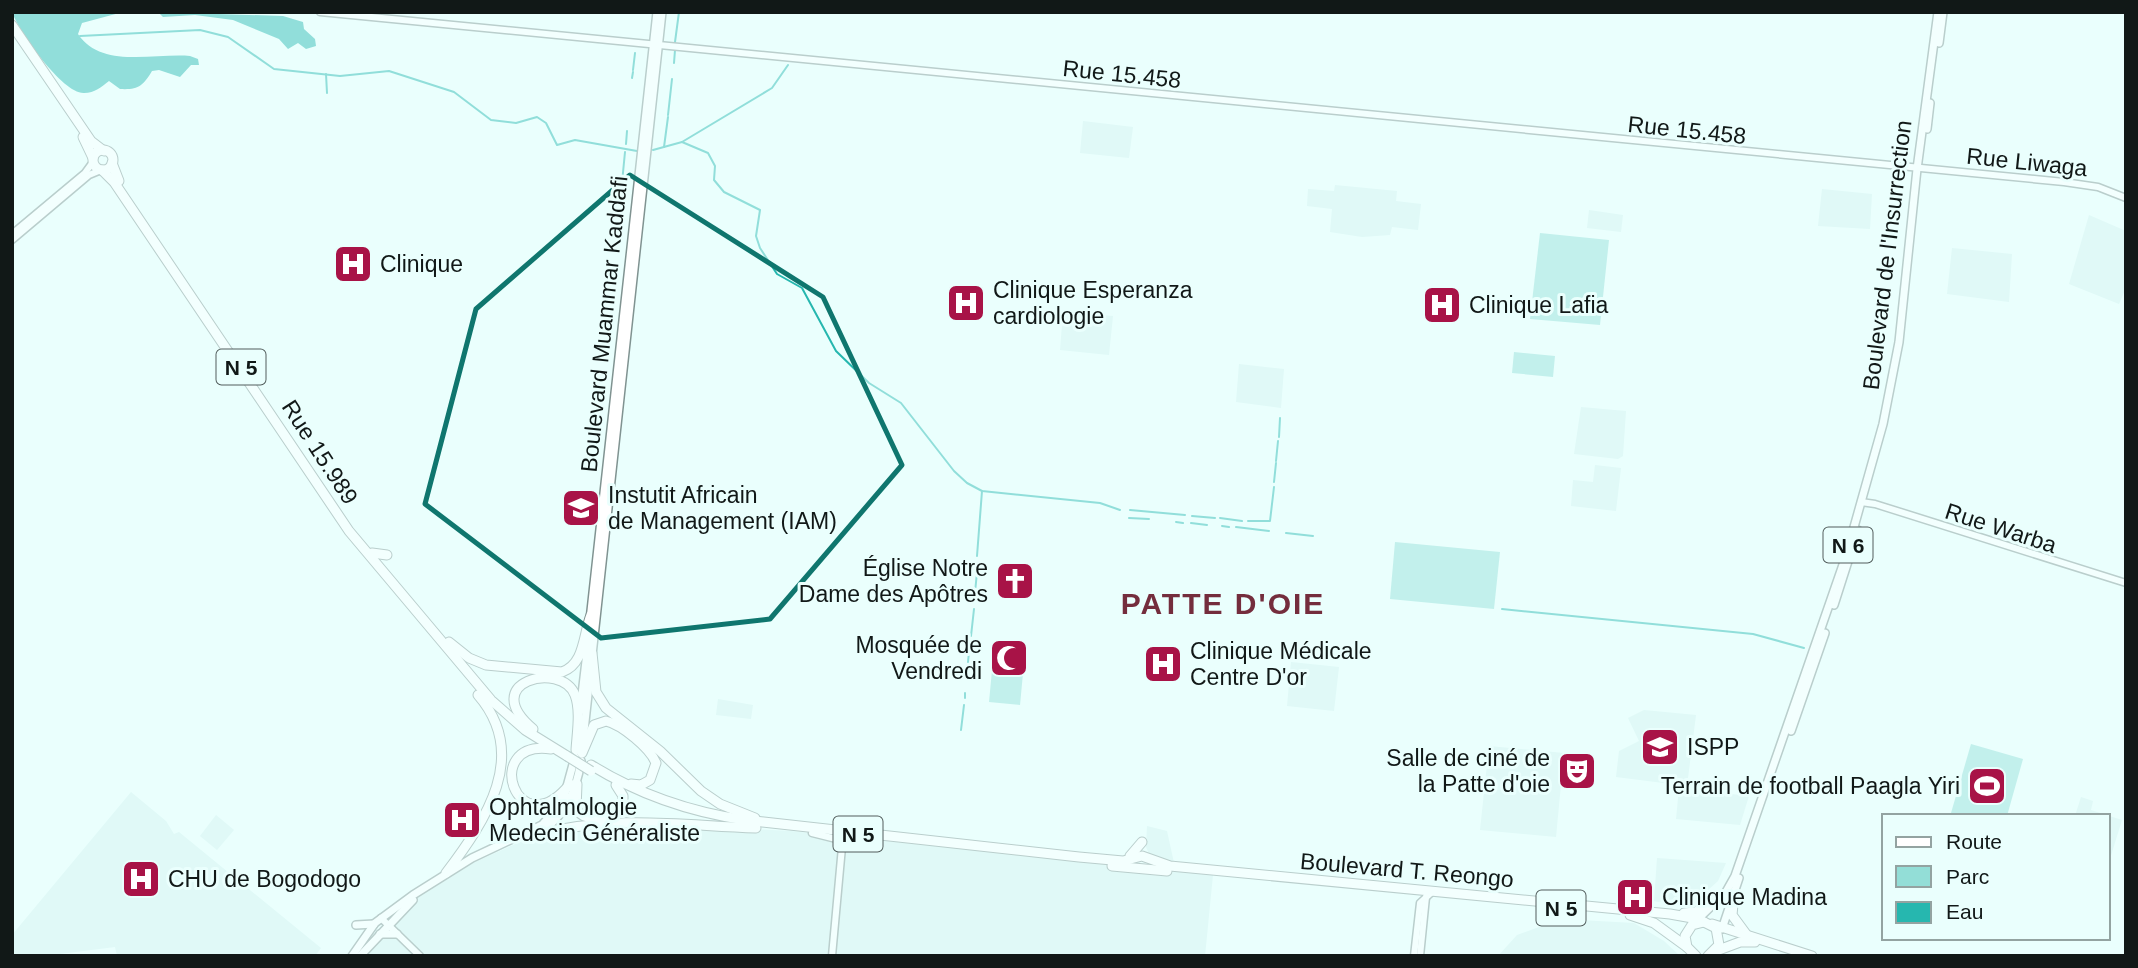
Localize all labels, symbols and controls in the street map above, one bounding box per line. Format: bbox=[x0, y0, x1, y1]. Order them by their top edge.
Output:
street label: Rue 15.458 bbox=[1061, 55, 1183, 93]
street label: Rue 15.458 bbox=[1626, 111, 1748, 149]
street label: Boulevard de l'Insurrection bbox=[1858, 119, 1916, 391]
street label: Rue Liwaga bbox=[1965, 143, 2089, 181]
street label: Boulevard Muammar Kaddafi bbox=[576, 175, 632, 473]
hospital icon: Clinique bbox=[332, 243, 374, 285]
place label: Clinique bbox=[380, 251, 463, 277]
place label: Clinique Esperanza cardiologie bbox=[993, 277, 1193, 329]
hospital icon: Clinique Esperanza cardiologie bbox=[945, 282, 987, 324]
hospital icon: Clinique Lafia bbox=[1421, 284, 1463, 326]
place label: Clinique Lafia bbox=[1469, 292, 1609, 318]
road number: N 5 bbox=[216, 350, 266, 384]
street label: Rue 15.989 bbox=[277, 395, 363, 509]
place label: Instutit Africain de Management (IAM) bbox=[608, 482, 837, 534]
school or university icon: Instutit Africain de Management (IAM) bbox=[560, 487, 602, 529]
street label: Rue Warba bbox=[1942, 498, 2060, 558]
road number: N 6 bbox=[1824, 528, 1872, 562]
place label: Église Notre Dame des Apôtres bbox=[799, 555, 988, 607]
church icon: Église Notre Dame des Apôtres bbox=[994, 560, 1036, 602]
district label: PATTE D'OIE bbox=[1121, 587, 1325, 620]
place label: Mosquée de Vendredi bbox=[855, 632, 982, 684]
mosque icon: Mosquée de Vendredi bbox=[988, 637, 1030, 679]
place label: Clinique Médicale Centre D'or bbox=[1190, 638, 1372, 690]
hospital icon: Clinique Médicale Centre D'or bbox=[1142, 643, 1184, 685]
school or university icon: ISPP bbox=[1639, 726, 1681, 768]
place label: ISPP bbox=[1687, 734, 1739, 760]
place label: Salle de ciné de la Patte d'oie bbox=[1386, 745, 1550, 797]
theatre icon: Salle de ciné de la Patte d'oie bbox=[1556, 750, 1598, 792]
sports icon: Terrain de football Paagla Yiri bbox=[1966, 765, 2008, 807]
place label: Terrain de football Paagla Yiri bbox=[1661, 773, 1960, 799]
place label: Ophtalmologie Medecin Généraliste bbox=[489, 794, 700, 846]
hospital icon: Ophtalmologie Medecin Généraliste bbox=[441, 799, 483, 841]
legend bbox=[1882, 814, 2110, 940]
road number: N 5 bbox=[834, 816, 882, 852]
text: Route bbox=[1946, 830, 2002, 853]
street label: Boulevard T. Reongo bbox=[1299, 848, 1515, 892]
hospital icon: CHU de Bogodogo bbox=[120, 858, 162, 900]
text: Parc bbox=[1946, 865, 1989, 888]
place label: CHU de Bogodogo bbox=[168, 866, 361, 892]
hospital icon: Clinique Madina bbox=[1614, 876, 1656, 918]
place label: Clinique Madina bbox=[1662, 884, 1827, 910]
road number: N 5 bbox=[1536, 890, 1586, 926]
text: Eau bbox=[1946, 900, 1983, 923]

